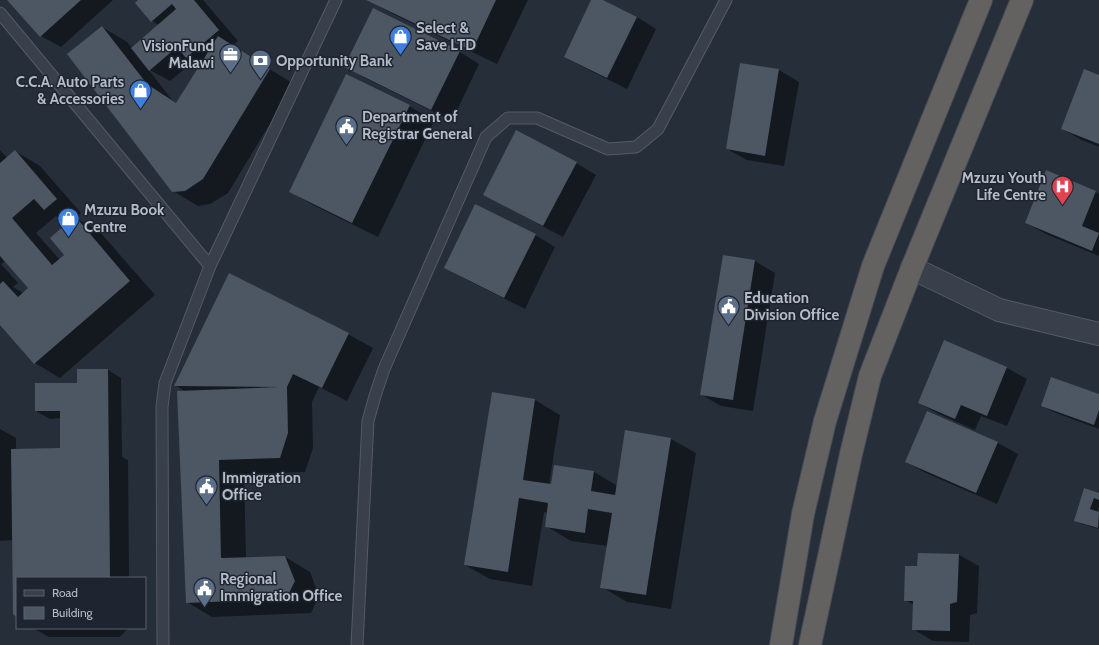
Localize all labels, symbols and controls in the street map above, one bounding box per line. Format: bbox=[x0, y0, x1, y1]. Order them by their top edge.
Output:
place label: Select & Save LTD bbox=[416, 19, 476, 54]
shop icon: Select & Save LTD bbox=[388, 24, 414, 57]
place label: VisionFund Malawi bbox=[142, 37, 214, 72]
office icon: VisionFund Malawi bbox=[217, 42, 243, 75]
bank icon: Opportunity Bank bbox=[248, 48, 274, 81]
place label: Opportunity Bank bbox=[276, 52, 393, 70]
place label: C.C.A. Auto Parts & Accessories bbox=[16, 73, 124, 108]
shop icon: C.C.A. Auto Parts & Accessories bbox=[127, 78, 153, 111]
place label: Department of Registrar General bbox=[362, 108, 472, 143]
public building icon: Department of Registrar General bbox=[333, 113, 359, 146]
place label: Mzuzu Youth Life Centre bbox=[961, 169, 1046, 204]
hospital icon: Mzuzu Youth Life Centre bbox=[1049, 174, 1075, 207]
place label: Mzuzu Book Centre bbox=[84, 201, 165, 236]
shop icon: Mzuzu Book Centre bbox=[55, 206, 81, 239]
place label: Education Division Office bbox=[744, 289, 840, 324]
public building icon: Education Division Office bbox=[715, 294, 741, 327]
place label: Immigration Office bbox=[222, 469, 301, 504]
public building icon: Immigration Office bbox=[193, 474, 219, 507]
place label: Regional Immigration Office bbox=[220, 570, 343, 605]
public building icon: Regional Immigration Office bbox=[192, 575, 218, 608]
legend bbox=[16, 577, 146, 629]
text: Road bbox=[52, 585, 78, 600]
text: Building bbox=[52, 605, 94, 620]

